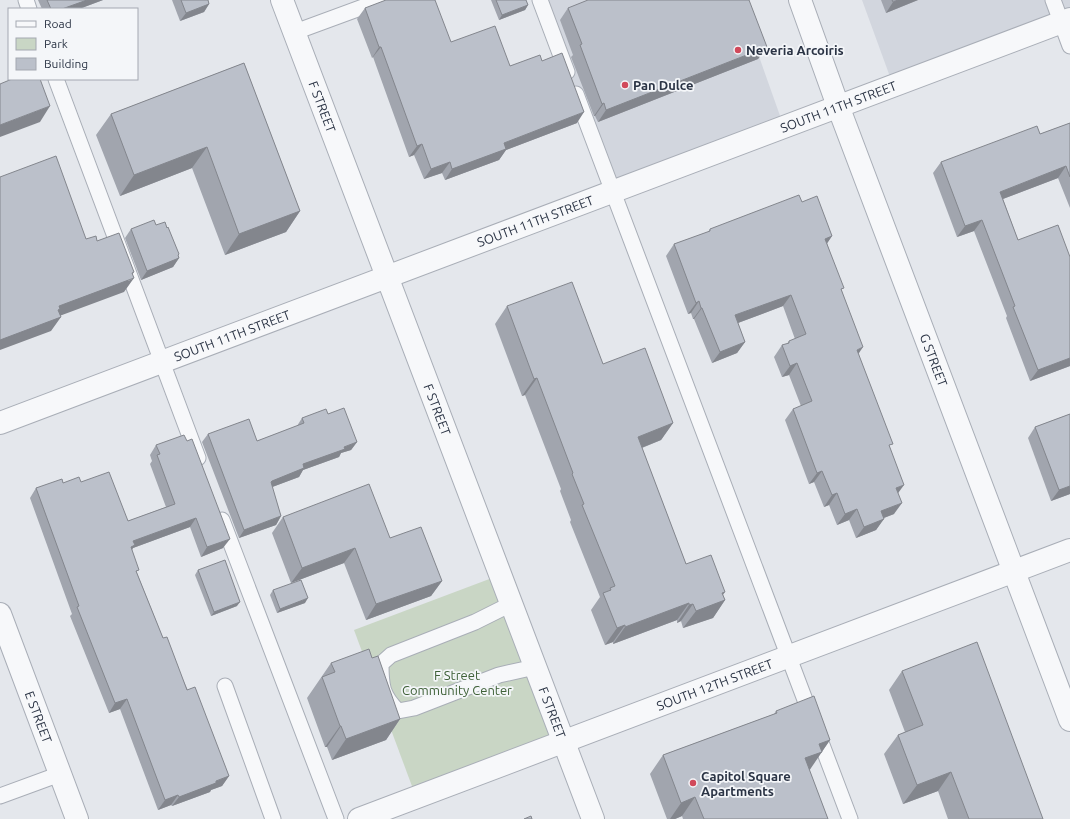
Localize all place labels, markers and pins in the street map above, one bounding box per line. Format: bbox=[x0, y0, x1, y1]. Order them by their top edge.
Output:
place label: Neveria Arcoiris bbox=[746, 43, 844, 57]
marker: Neveria Arcoiris bbox=[733, 45, 743, 55]
place label: Pan Dulce bbox=[633, 78, 693, 92]
marker: Pan Dulce bbox=[620, 80, 630, 90]
place label: Capitol Square Apartments bbox=[701, 769, 791, 798]
marker: Capitol Square Apartments bbox=[688, 778, 698, 788]

